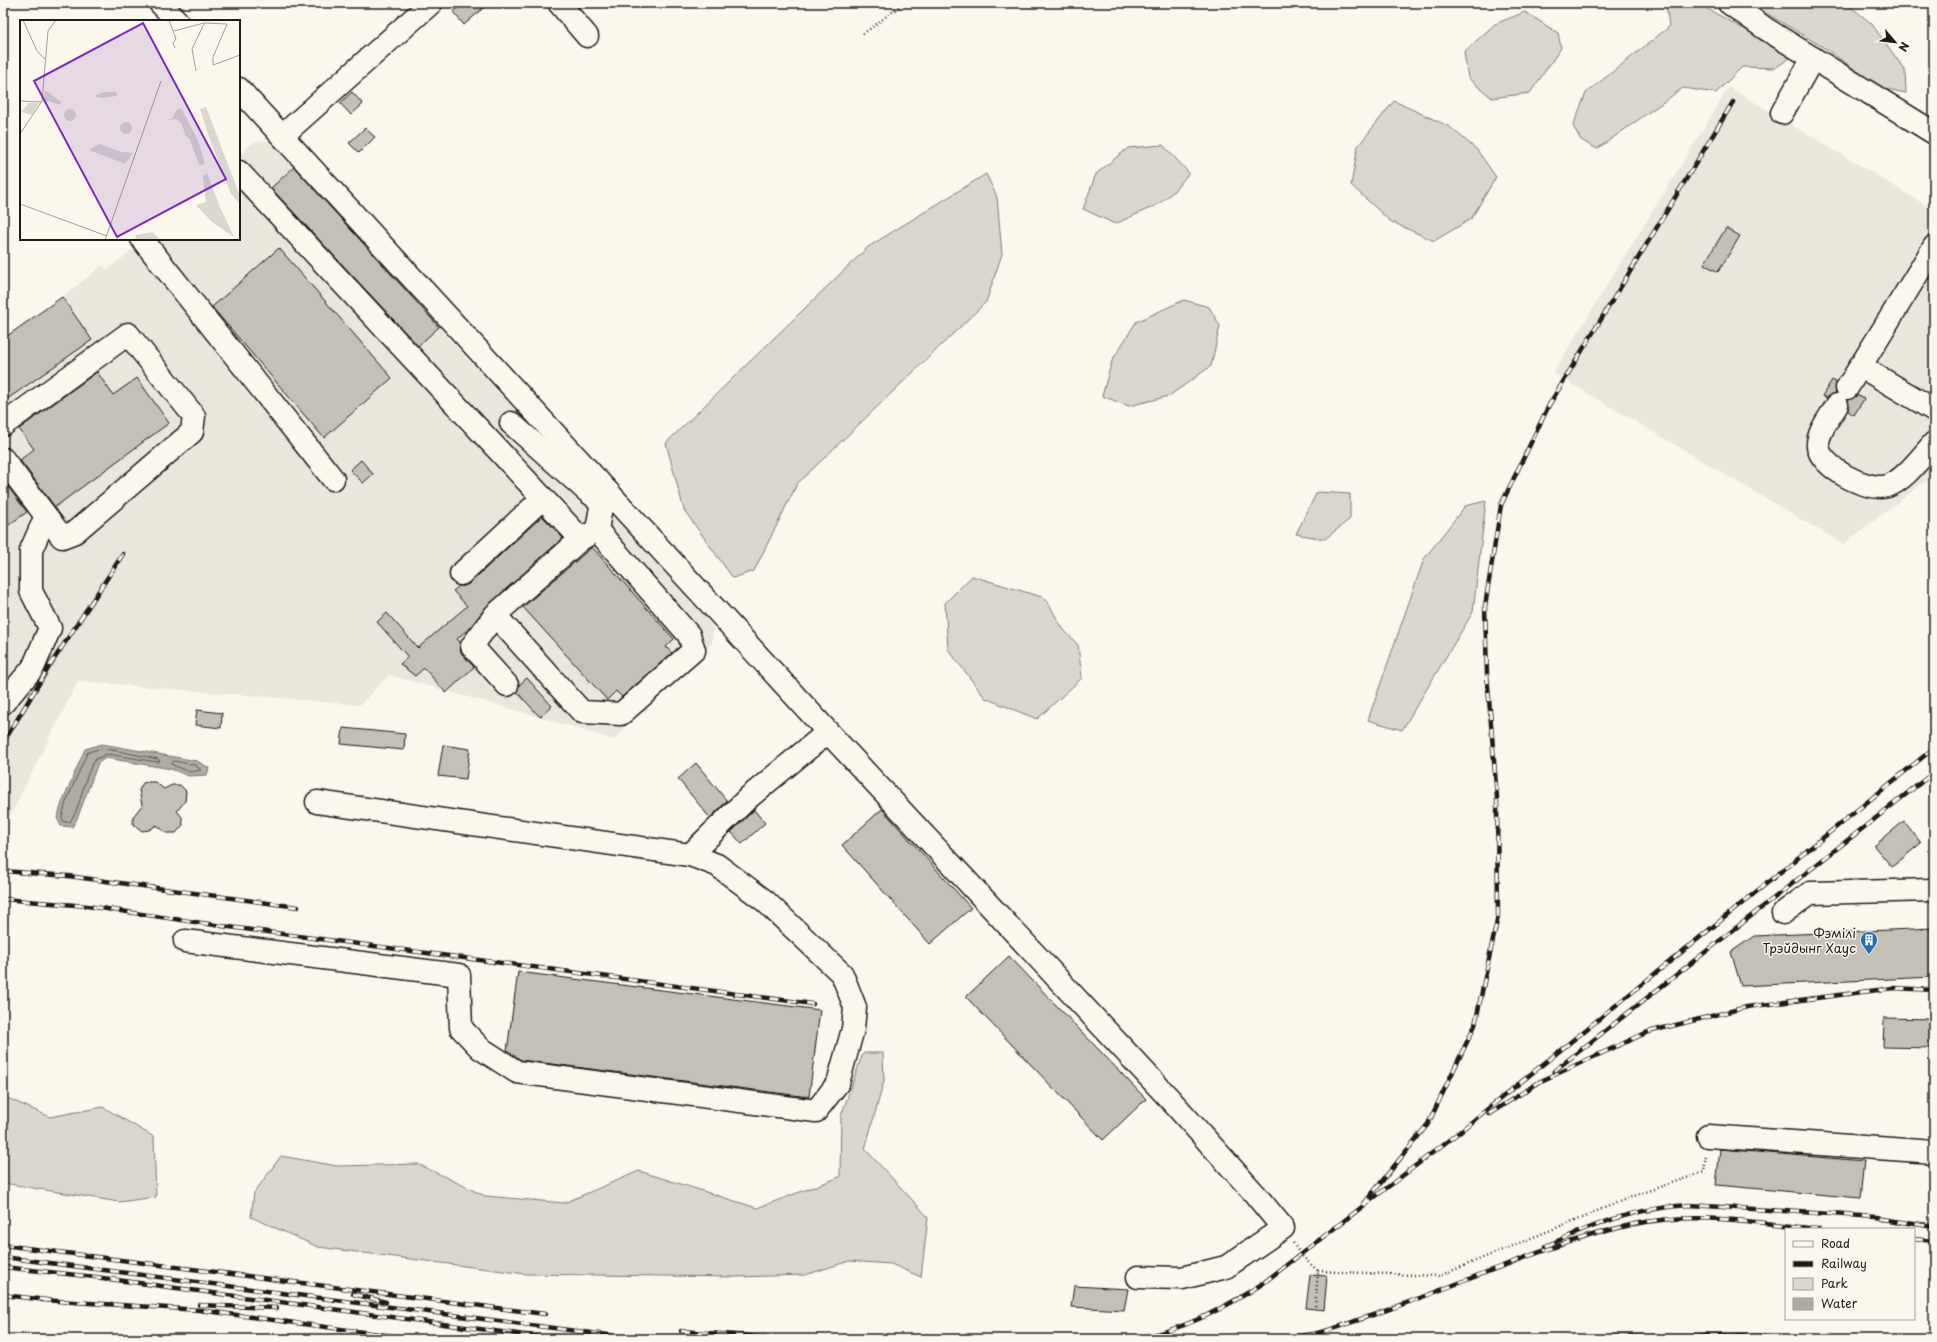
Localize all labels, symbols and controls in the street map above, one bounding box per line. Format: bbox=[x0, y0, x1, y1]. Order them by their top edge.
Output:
inset map bbox=[20, 20, 240, 240]
north arrow bbox=[1875, 22, 1915, 62]
text: N bbox=[1895, 39, 1914, 55]
place label: Фэмілі Трэйдынг Хаус bbox=[1762, 923, 1856, 957]
building icon: Фэмілі Трэйдынг Хаус bbox=[1859, 930, 1879, 955]
legend bbox=[1785, 1228, 1915, 1320]
text: Road bbox=[1821, 1234, 1850, 1252]
text: Railway bbox=[1821, 1254, 1867, 1272]
text: Park bbox=[1821, 1274, 1848, 1292]
text: Water bbox=[1821, 1294, 1858, 1312]

